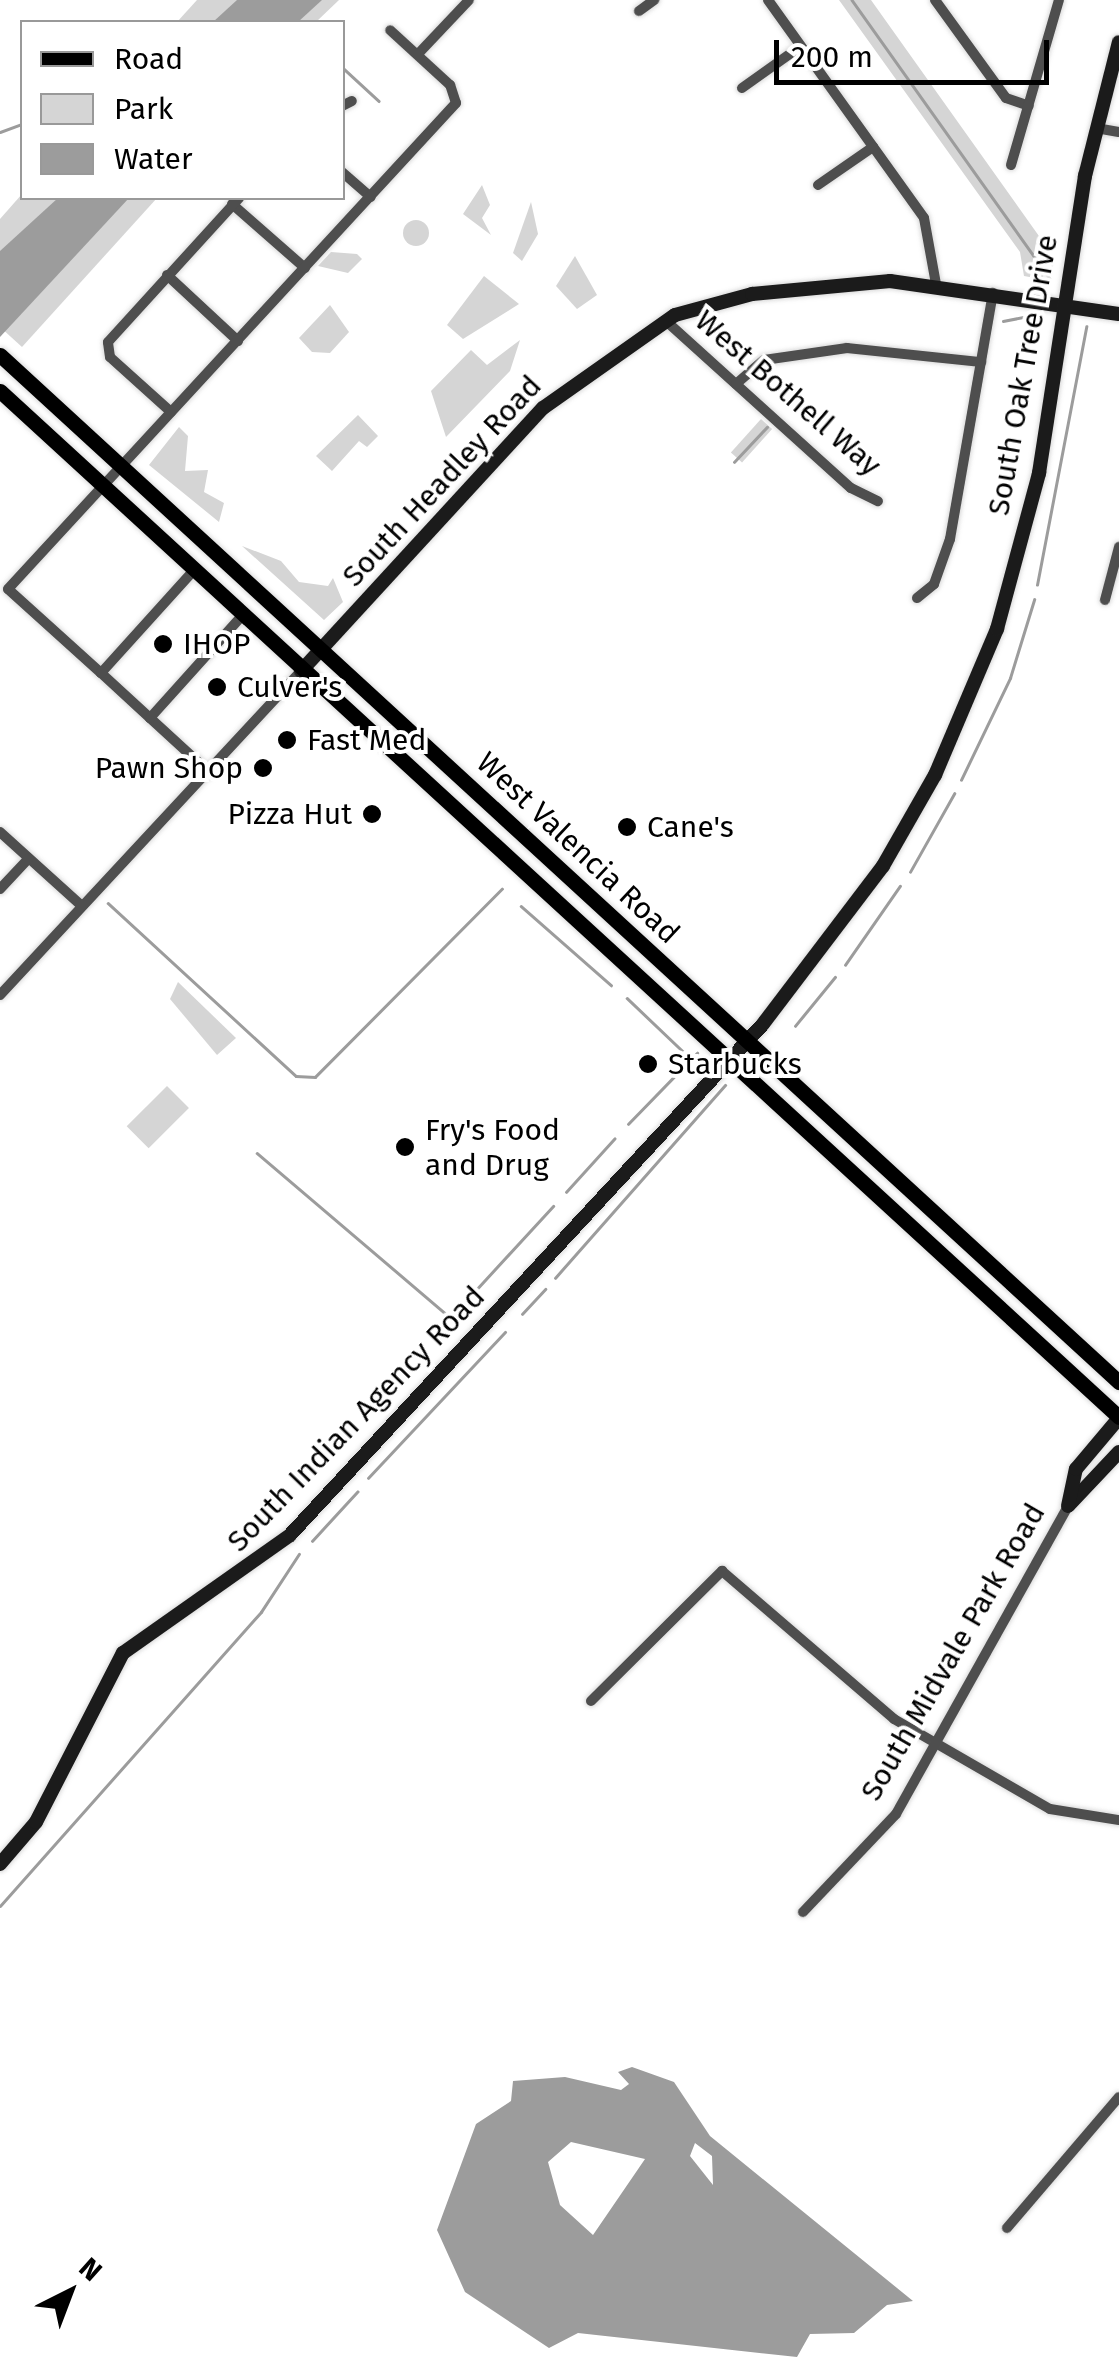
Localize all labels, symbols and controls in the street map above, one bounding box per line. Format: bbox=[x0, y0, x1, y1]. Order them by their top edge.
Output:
legend bbox=[20, 20, 345, 200]
scale bar bbox=[779, 20, 1054, 82]
text: 200 m bbox=[791, 39, 873, 75]
text: Road bbox=[114, 41, 183, 77]
text: Park bbox=[114, 91, 173, 127]
text: Water bbox=[114, 141, 193, 177]
street label: South Oak Tree Drive bbox=[981, 232, 1065, 518]
street label: West Bothell Way bbox=[688, 303, 888, 483]
street label: South Headley Road bbox=[335, 368, 549, 594]
place label: IHOP bbox=[183, 626, 250, 662]
marker: IHOP bbox=[152, 633, 174, 655]
place label: Culver's bbox=[237, 669, 342, 705]
marker: Culver's bbox=[206, 676, 228, 698]
place label: Fast Med bbox=[307, 722, 426, 758]
marker: Fast Med bbox=[276, 729, 298, 751]
street label: West Valencia Road bbox=[469, 745, 687, 951]
place label: Pawn Shop bbox=[95, 750, 243, 786]
marker: Pawn Shop bbox=[252, 757, 274, 779]
place label: Pizza Hut bbox=[227, 796, 352, 832]
marker: Pizza Hut bbox=[361, 803, 383, 825]
place label: Cane's bbox=[647, 809, 734, 845]
marker: Cane's bbox=[616, 816, 638, 838]
place label: Starbucks bbox=[668, 1046, 802, 1082]
marker: Starbucks bbox=[637, 1053, 659, 1075]
place label: Fry's Food and Drug bbox=[425, 1112, 560, 1182]
marker: Fry's Food and Drug bbox=[394, 1136, 416, 1158]
street label: South Indian Agency Road bbox=[220, 1279, 492, 1559]
street label: South Midvale Park Road bbox=[853, 1497, 1053, 1807]
north arrow bbox=[20, 2242, 120, 2342]
text: N bbox=[72, 2251, 108, 2288]

